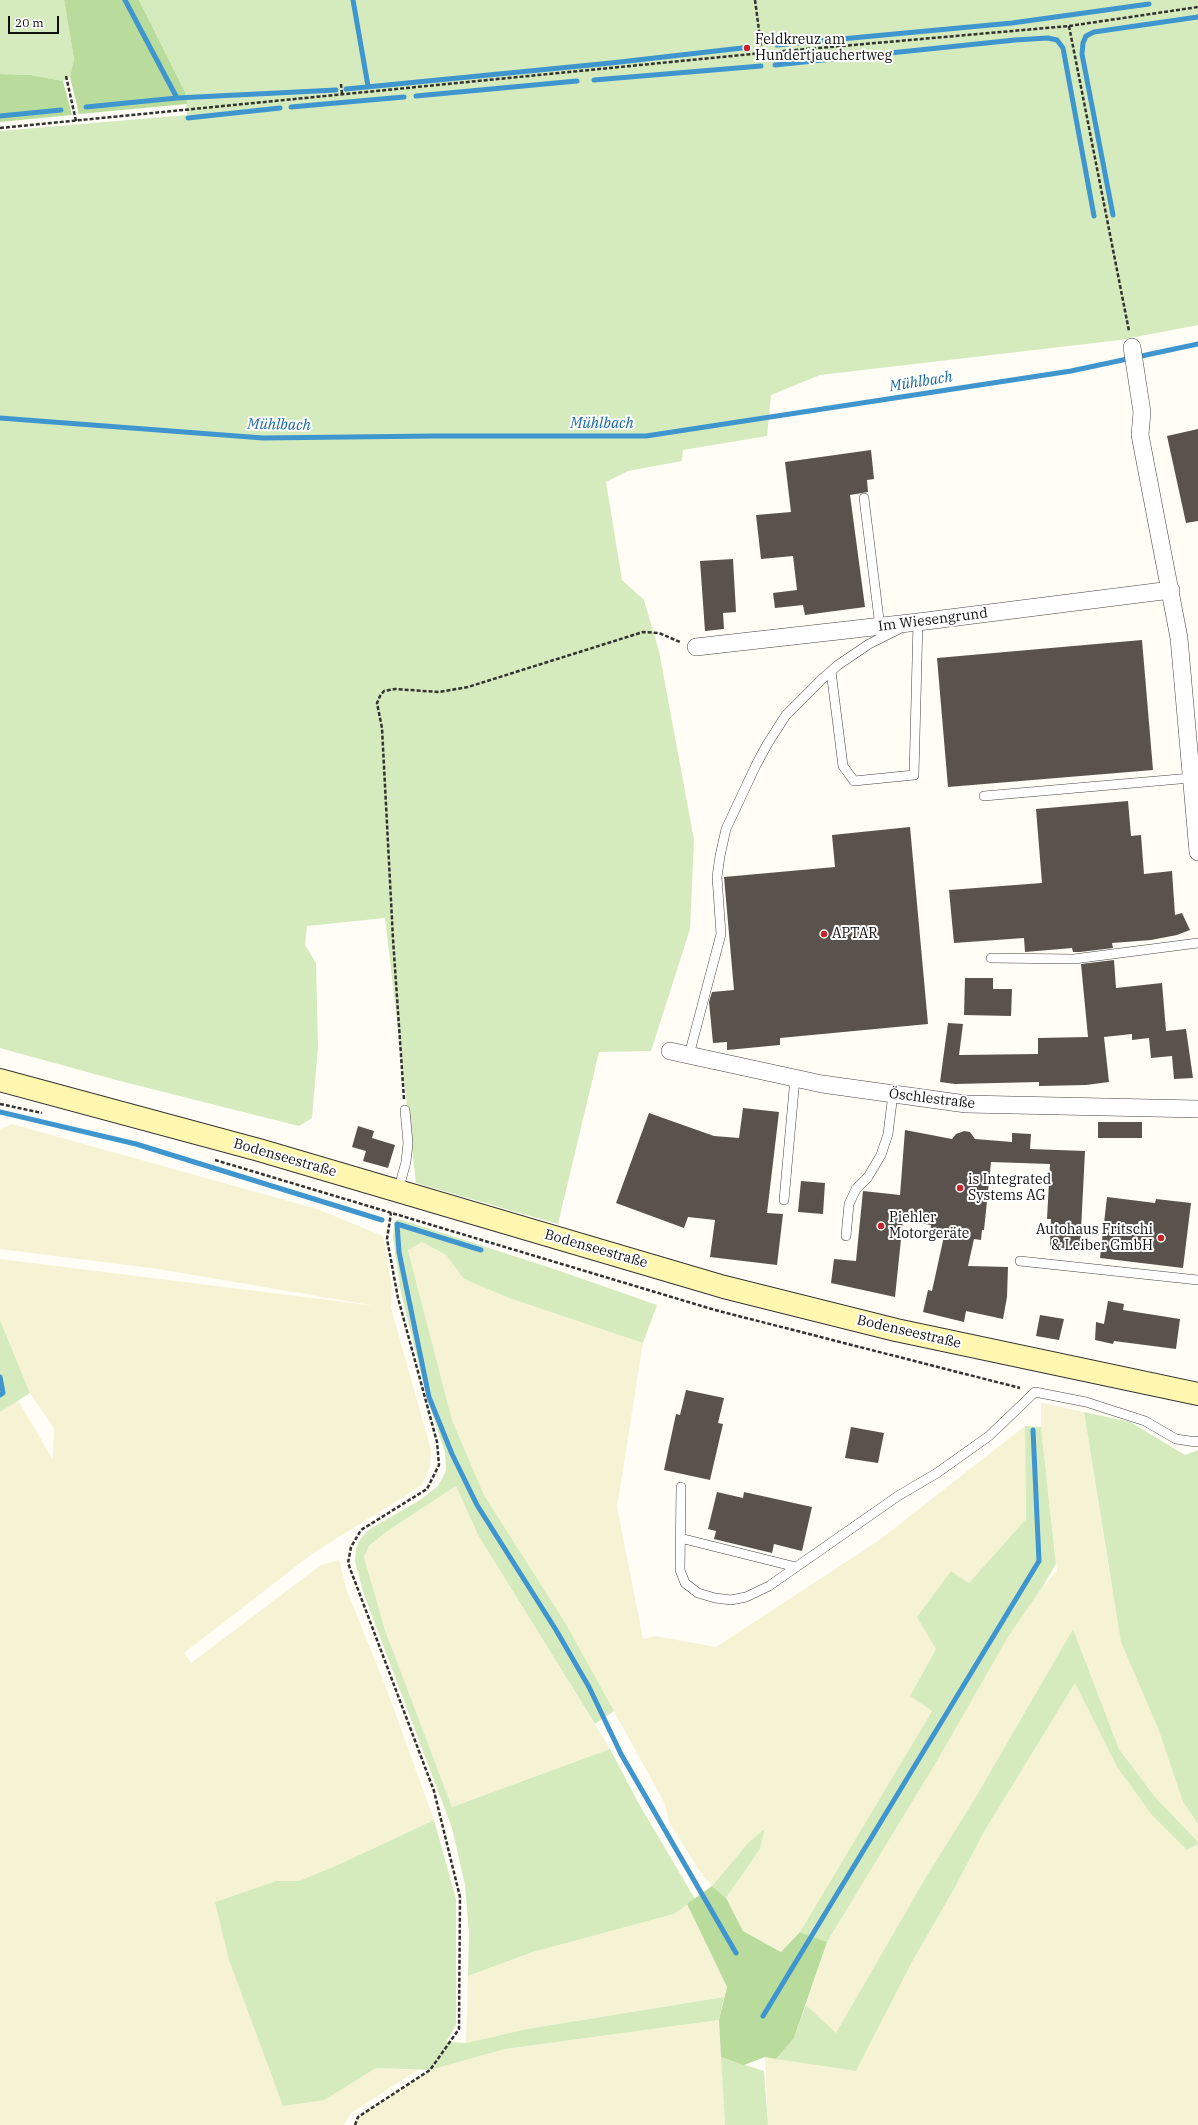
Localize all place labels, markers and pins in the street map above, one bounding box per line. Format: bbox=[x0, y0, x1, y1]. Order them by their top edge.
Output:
place label: Feldkreuz am Hundertjauchertweg bbox=[755, 32, 892, 64]
marker: Feldkreuz am Hundertjauchertweg bbox=[742, 43, 752, 53]
place label: APTAR bbox=[832, 926, 878, 942]
marker: APTAR bbox=[819, 929, 829, 939]
place label: is Integrated Systems AG bbox=[968, 1172, 1051, 1204]
marker: is Integrated Systems AG bbox=[955, 1183, 965, 1193]
place label: Piehler Motorgeräte bbox=[889, 1210, 969, 1242]
marker: Piehler Motorgeräte bbox=[876, 1221, 886, 1231]
place label: Autohaus Fritschi & Leiber GmbH bbox=[1036, 1222, 1153, 1254]
marker: Autohaus Fritschi & Leiber GmbH bbox=[1156, 1233, 1166, 1243]

